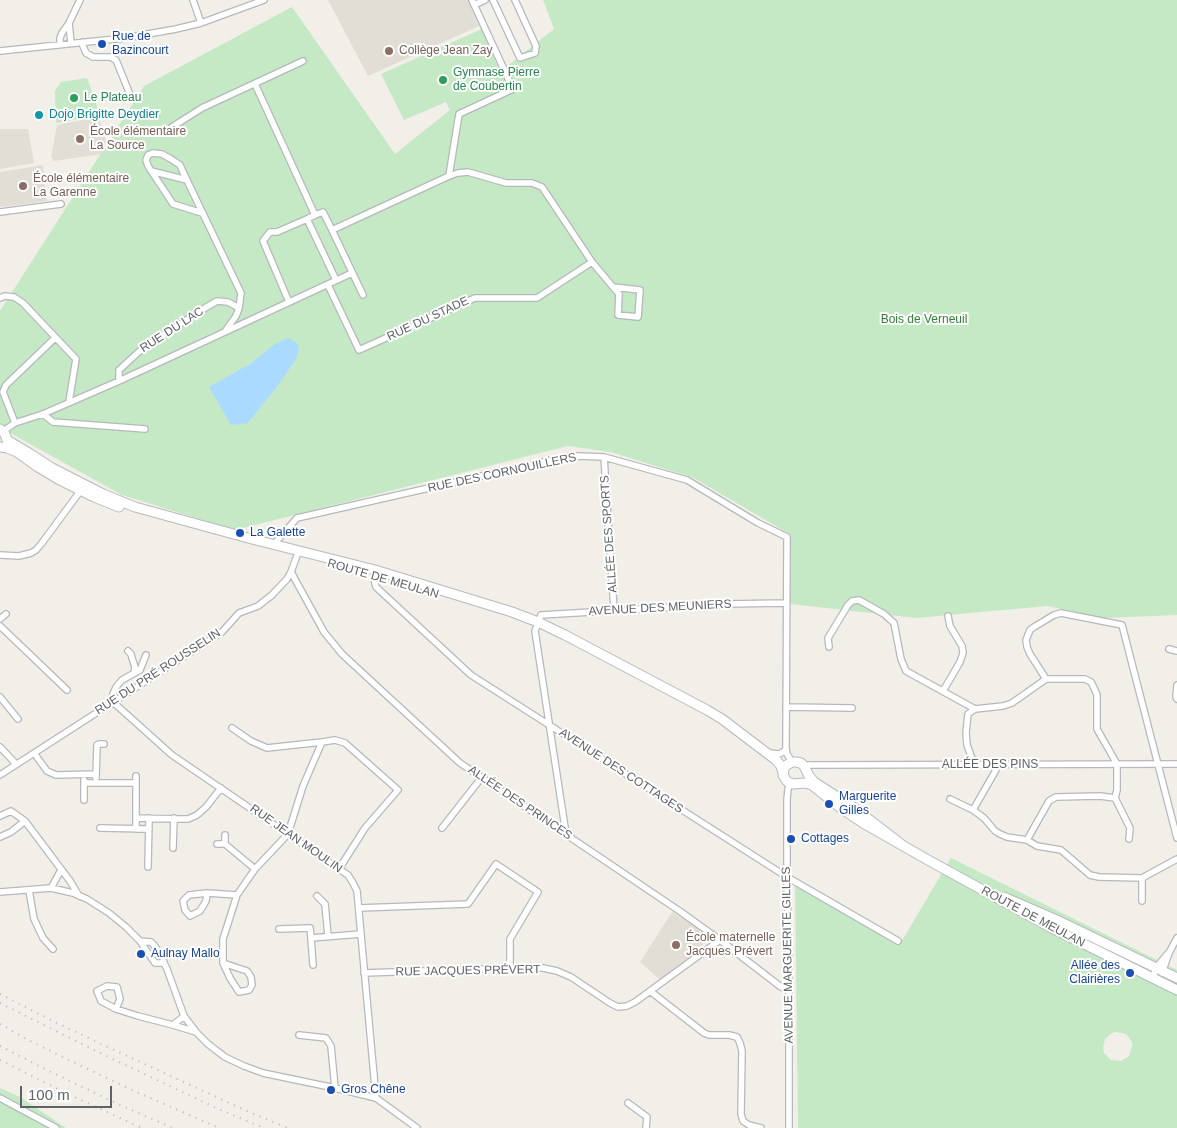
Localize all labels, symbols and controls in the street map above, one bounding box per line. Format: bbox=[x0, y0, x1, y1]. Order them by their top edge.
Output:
place label: Rue de Bazincourt bbox=[112, 30, 169, 58]
marker: Rue de Bazincourt bbox=[96, 38, 108, 50]
place label: Collège Jean Zay bbox=[399, 44, 492, 58]
marker: Collège Jean Zay bbox=[383, 45, 395, 57]
place label: Gymnase Pierre de Coubertin bbox=[453, 66, 540, 94]
marker: Gymnase Pierre de Coubertin bbox=[437, 74, 449, 86]
place label: Le Plateau bbox=[84, 91, 141, 105]
marker: Le Plateau bbox=[68, 92, 80, 104]
place label: Dojo Brigitte Deydier bbox=[49, 108, 159, 122]
marker: Dojo Brigitte Deydier bbox=[33, 109, 45, 121]
place label: École élémentaire La Source bbox=[90, 125, 186, 153]
marker: École élémentaire La Source bbox=[74, 133, 86, 145]
place label: École élémentaire La Garenne bbox=[33, 172, 129, 200]
marker: École élémentaire La Garenne bbox=[17, 180, 29, 192]
street label: RUE DU STADE bbox=[385, 294, 471, 344]
street label: RUE DU LAC bbox=[138, 304, 206, 356]
park label: Bois de Verneuil bbox=[881, 313, 967, 327]
street label: RUE DES CORNOUILLERS bbox=[426, 450, 578, 496]
street label: ALLÉE DES SPORTS bbox=[598, 475, 620, 593]
place label: La Galette bbox=[250, 526, 305, 540]
marker: La Galette bbox=[234, 527, 246, 539]
street label: ROUTE DE MEULAN bbox=[326, 556, 440, 602]
street label: AVENUE DES MEUNIERS bbox=[588, 597, 732, 619]
street label: RUE DU PRÉ ROUSSELIN bbox=[93, 626, 223, 718]
street label: AVENUE DES COTTAGES bbox=[556, 725, 686, 817]
street label: ALLÉE DES PINS bbox=[942, 758, 1038, 772]
street label: ALLÉE DES PRINCES bbox=[465, 763, 575, 843]
place label: Marguerite Gilles bbox=[839, 790, 896, 818]
marker: Marguerite Gilles bbox=[823, 798, 835, 810]
street label: RUE JEAN MOULIN bbox=[247, 802, 345, 876]
place label: Cottages bbox=[801, 832, 849, 846]
marker: Cottages bbox=[785, 833, 797, 845]
street label: AVENUE MARGUERITE GILLES bbox=[779, 866, 797, 1044]
street label: ROUTE DE MEULAN bbox=[979, 884, 1087, 950]
place label: École maternelle Jacques Prévert bbox=[686, 931, 775, 959]
marker: École maternelle Jacques Prévert bbox=[670, 939, 682, 951]
place label: Aulnay Mallo bbox=[151, 947, 220, 961]
marker: Aulnay Mallo bbox=[135, 948, 147, 960]
place label: Allée des Clairières bbox=[1069, 959, 1120, 987]
street label: RUE JACQUES PRÉVERT bbox=[395, 963, 541, 979]
marker: Allée des Clairières bbox=[1124, 967, 1136, 979]
scale bar bbox=[22, 1076, 115, 1108]
place label: Gros Chêne bbox=[341, 1083, 406, 1097]
marker: Gros Chêne bbox=[325, 1084, 337, 1096]
text: 100 m bbox=[28, 1086, 70, 1103]

